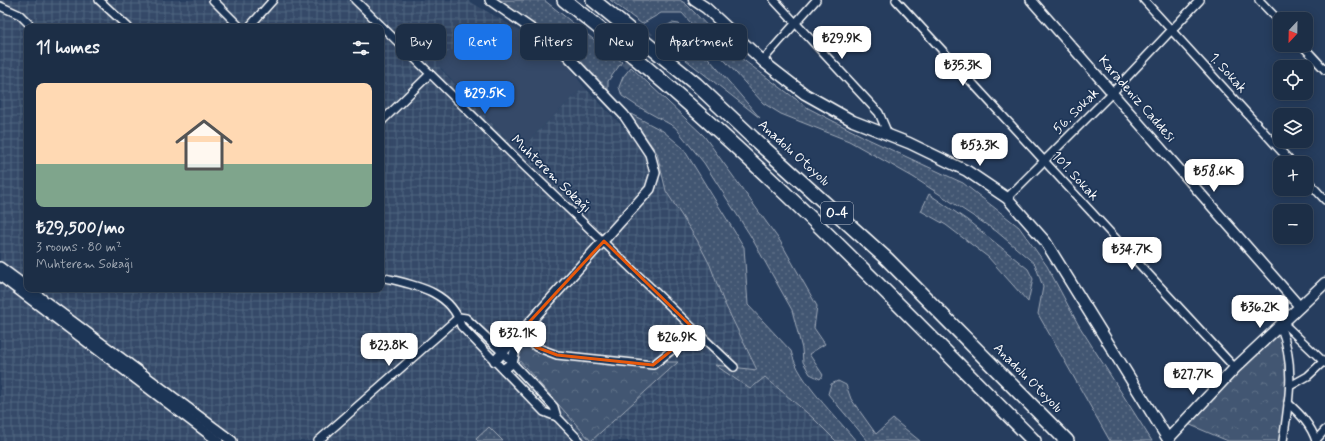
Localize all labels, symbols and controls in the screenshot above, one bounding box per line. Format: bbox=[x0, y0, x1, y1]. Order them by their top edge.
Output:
north arrow bbox=[1273, 12, 1313, 52]
map controls bbox=[1273, 12, 1313, 244]
chip: Buy bbox=[396, 24, 446, 60]
chip: Rent bbox=[454, 24, 512, 60]
chip: Filters bbox=[520, 24, 587, 60]
chip: New bbox=[595, 24, 648, 60]
chip: Apartment bbox=[656, 24, 747, 60]
pin: ₺29.9K bbox=[809, 26, 875, 60]
text: ₺29.9K bbox=[822, 30, 862, 47]
text: 11 homes bbox=[36, 37, 100, 59]
icon: filters bbox=[350, 37, 372, 59]
street label: 1. Sokak bbox=[1205, 49, 1251, 97]
street label: Karadeniz Caddesi bbox=[1094, 52, 1180, 146]
pin: ₺35.3K bbox=[930, 53, 996, 87]
text: ₺35.3K bbox=[944, 57, 982, 74]
button: locate bbox=[1273, 60, 1313, 100]
pin: ₺29.5K bbox=[452, 81, 518, 115]
street label: 56. Sokak bbox=[1049, 84, 1103, 138]
text: ₺29.5K bbox=[464, 85, 506, 102]
button: layers bbox=[1273, 108, 1313, 148]
icon: home bbox=[168, 109, 240, 181]
street label: Anadolu Otoyolu bbox=[754, 116, 834, 190]
street label: Muhterem Sokağı bbox=[507, 131, 595, 217]
pin: ₺53.3K bbox=[947, 133, 1013, 167]
text: ₺53.3K bbox=[961, 137, 999, 154]
street label: 101. Sokak bbox=[1047, 147, 1103, 205]
button: + bbox=[1273, 156, 1313, 196]
pin: ₺58.6K bbox=[1181, 159, 1247, 193]
text: ₺58.6K bbox=[1194, 163, 1234, 180]
road number: O-4 bbox=[821, 202, 853, 224]
button: − bbox=[1273, 204, 1313, 244]
text: ₺29,500/mo bbox=[36, 217, 125, 239]
pin: ₺34.7K bbox=[1099, 237, 1165, 271]
text: 3 rooms · 80 m² bbox=[36, 239, 122, 256]
text: ₺34.7K bbox=[1112, 241, 1152, 258]
text: Muhterem Sokağı bbox=[36, 256, 134, 273]
pin: ₺36.2K bbox=[1227, 295, 1293, 329]
text: ₺36.2K bbox=[1241, 299, 1279, 316]
pin: ₺32.1K bbox=[485, 321, 551, 355]
text: ₺32.1K bbox=[499, 325, 537, 342]
pin: ₺26.9K bbox=[644, 325, 710, 359]
text: ₺26.9K bbox=[657, 329, 697, 346]
pin: ₺23.8K bbox=[356, 333, 422, 367]
text: ₺23.8K bbox=[370, 337, 408, 354]
street label: Anadolu Otoyolu bbox=[989, 339, 1067, 417]
pin: ₺27.7K bbox=[1160, 362, 1226, 396]
text: ₺27.7K bbox=[1173, 366, 1213, 383]

